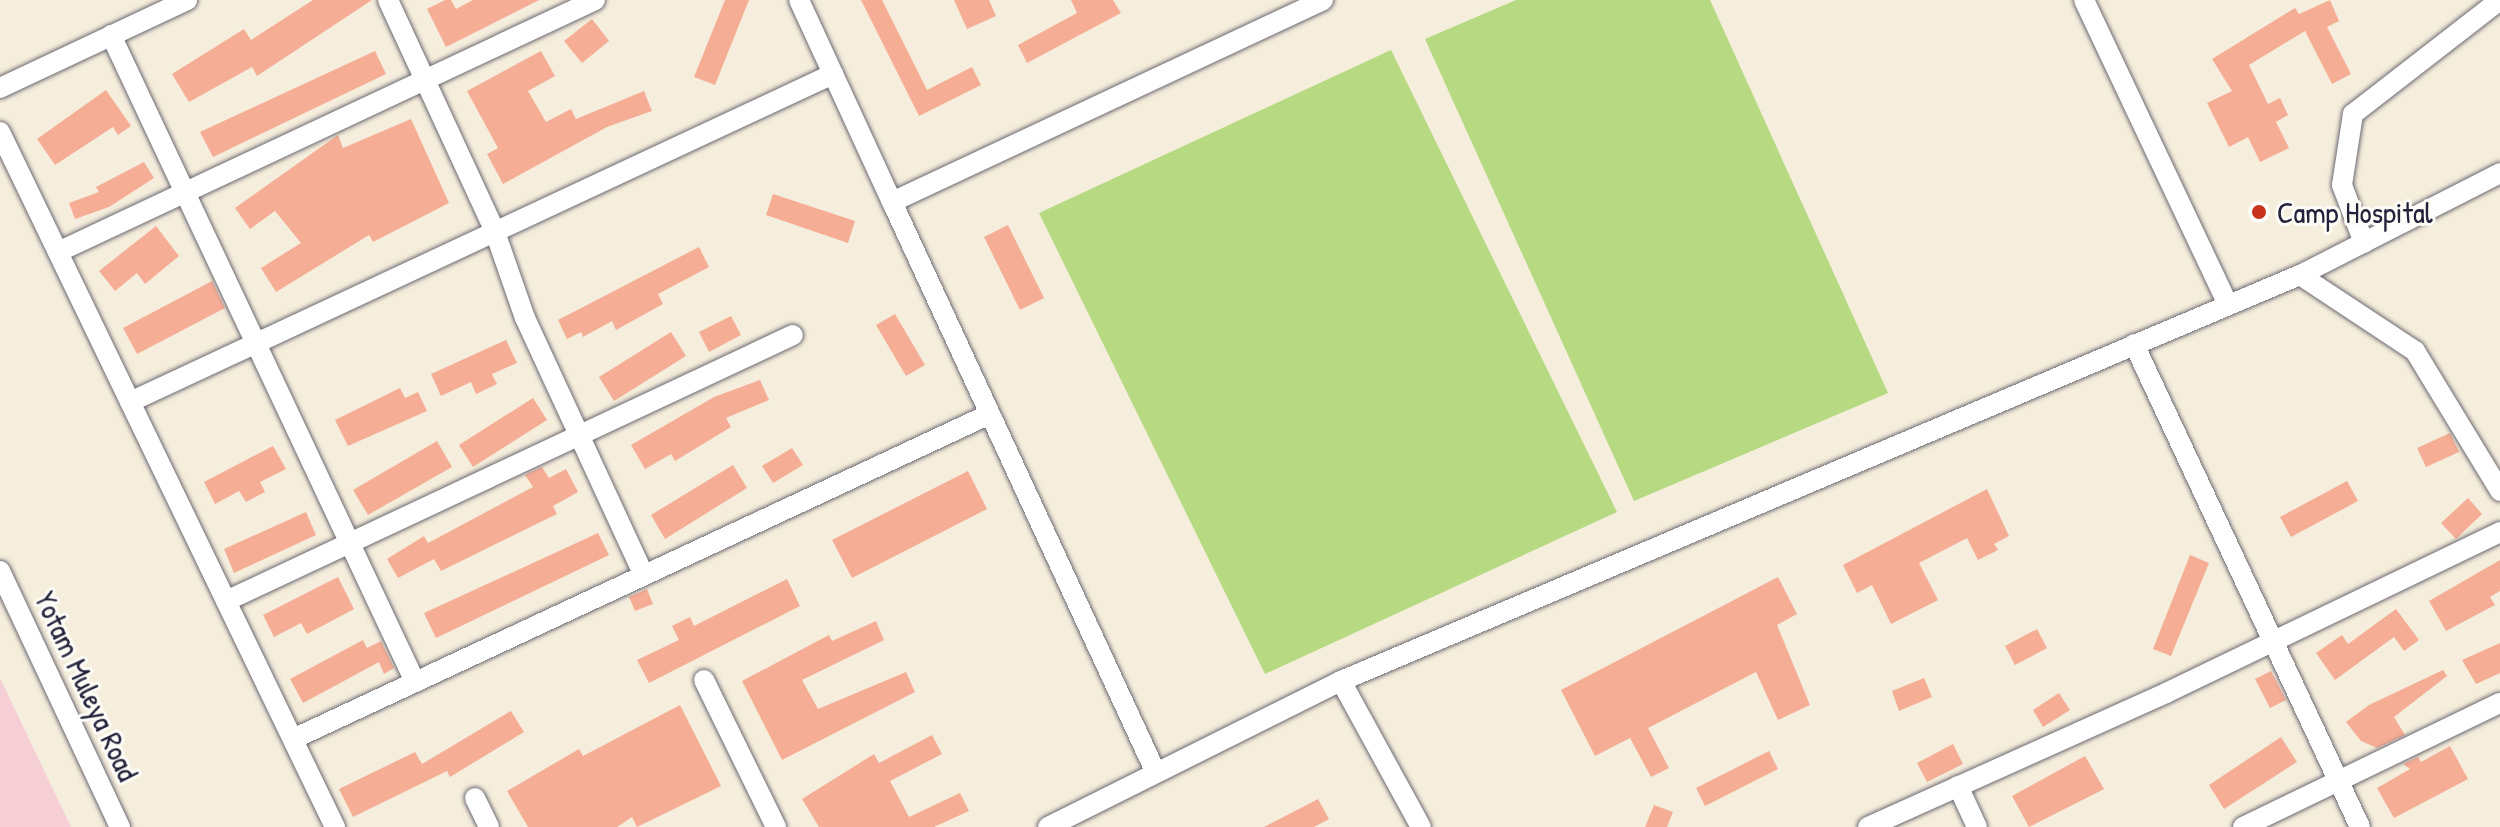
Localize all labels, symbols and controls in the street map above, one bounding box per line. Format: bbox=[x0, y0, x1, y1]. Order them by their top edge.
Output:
place label: Camp Hospital bbox=[2277, 194, 2433, 230]
marker: Camp Hospital bbox=[2248, 201, 2270, 223]
street label: Yotam Muleya Road bbox=[27, 585, 147, 787]

